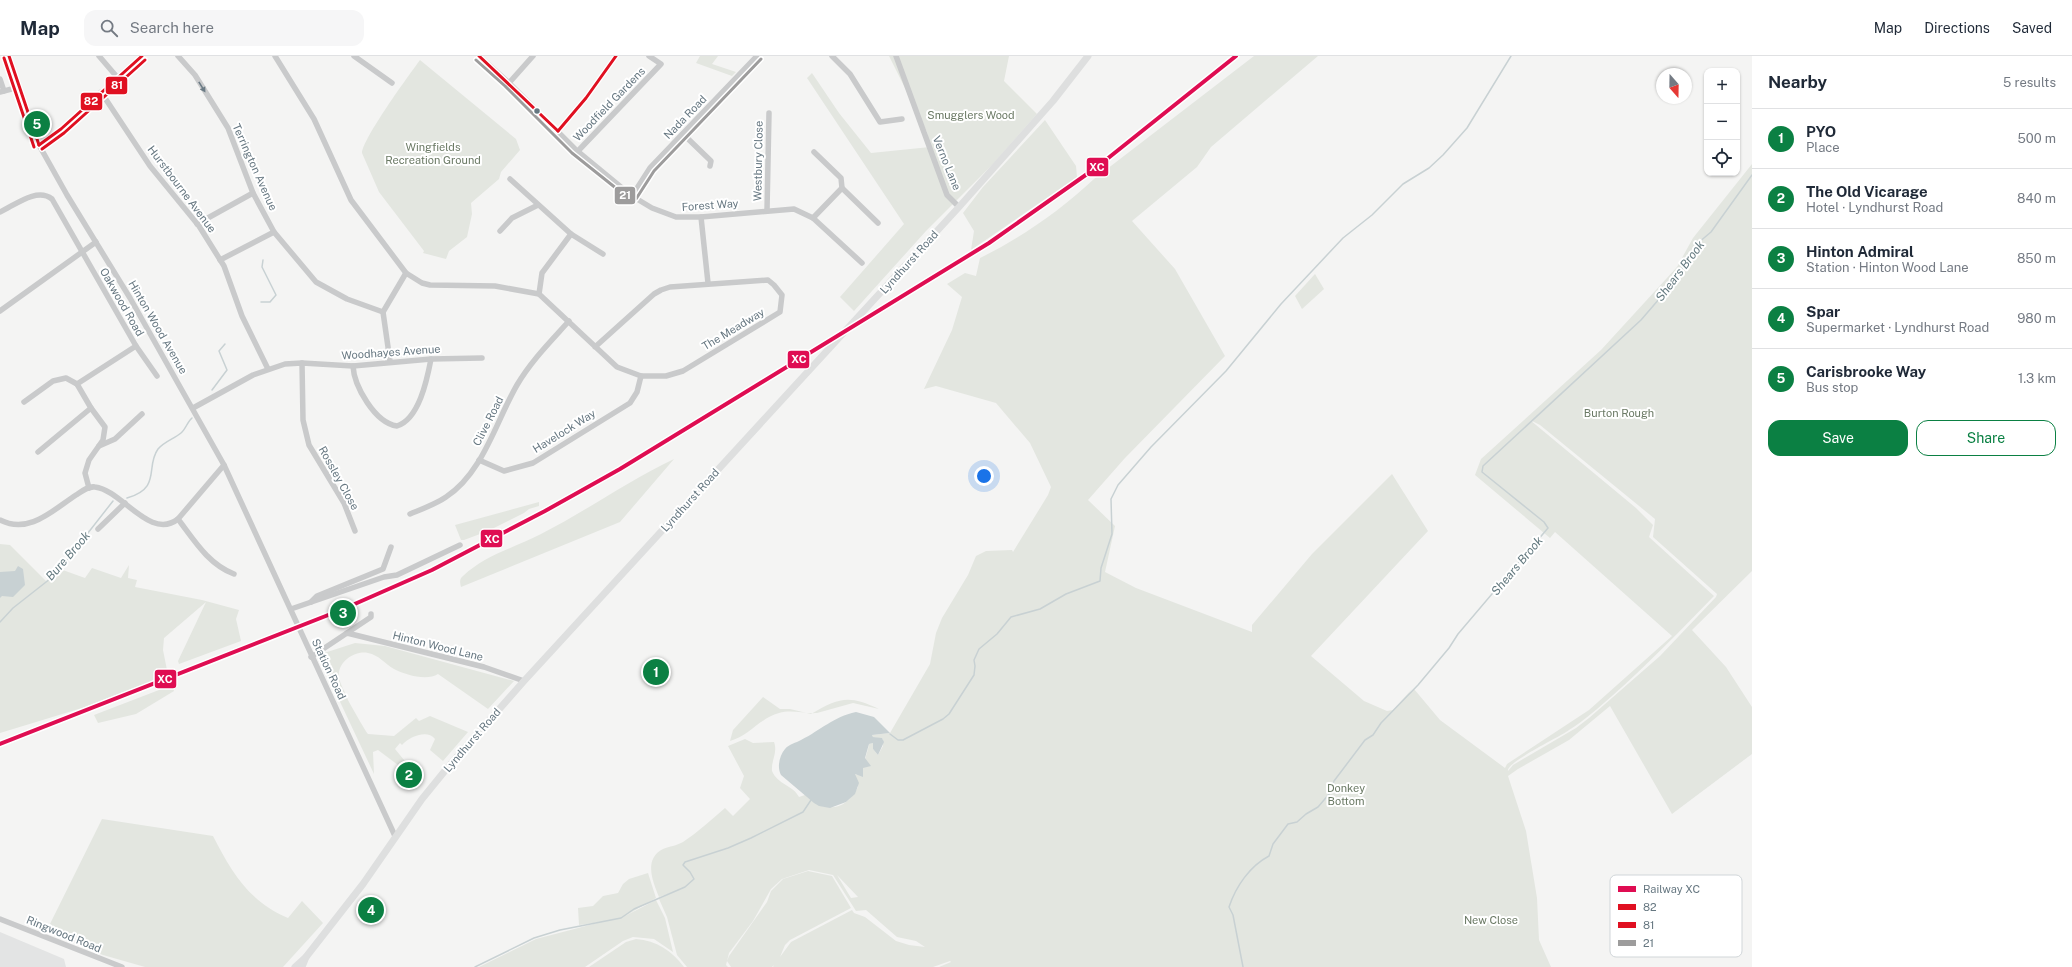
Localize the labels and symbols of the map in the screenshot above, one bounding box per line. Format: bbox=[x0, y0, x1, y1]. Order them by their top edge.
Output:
street label: Woodfield Gardens bbox=[571, 64, 648, 143]
north arrow bbox=[1656, 68, 1692, 104]
line badge: 81 bbox=[105, 76, 128, 95]
text: 81 bbox=[111, 79, 123, 91]
one-way arrow bbox=[198, 82, 206, 92]
line badge: 82 bbox=[80, 92, 103, 111]
street label: Nada Road bbox=[661, 93, 709, 141]
text: 82 bbox=[84, 95, 98, 107]
unlabelled marker bbox=[532, 106, 542, 116]
pin: 5 bbox=[24, 109, 50, 139]
park label: Smugglers Wood bbox=[927, 109, 1015, 121]
street label: Westbury Close bbox=[751, 121, 765, 201]
street label: Terrington Avenue bbox=[230, 122, 280, 212]
street label: Verno Lane bbox=[931, 134, 963, 192]
park label: Wingfields Recreation Ground bbox=[385, 141, 481, 166]
street label: Hurstbourne Avenue bbox=[146, 143, 218, 235]
line badge: XC bbox=[1086, 157, 1109, 177]
text: XC bbox=[1089, 161, 1105, 173]
line badge: 21 bbox=[614, 186, 636, 205]
text: 21 bbox=[619, 189, 631, 201]
street label: Forest Way bbox=[681, 197, 739, 213]
street label: Lyndhurst Road bbox=[878, 228, 940, 296]
water label: Shears Brook bbox=[1653, 237, 1708, 304]
street label: Oakwood Road bbox=[98, 266, 146, 338]
street label: Hinton Wood Avenue bbox=[126, 278, 190, 376]
street label: The Meadway bbox=[700, 306, 766, 352]
street label: Woodhayes Avenue bbox=[341, 343, 441, 361]
line badge: XC bbox=[787, 350, 810, 369]
text: XC bbox=[791, 353, 807, 365]
street label: Clive Road bbox=[470, 394, 506, 448]
street label: Havelock Way bbox=[530, 407, 598, 455]
park label: Burton Rough bbox=[1584, 407, 1654, 419]
street label: Rossley Close bbox=[317, 444, 361, 512]
street label: Lyndhurst Road bbox=[659, 466, 721, 534]
your location bbox=[974, 466, 994, 486]
water label: Bure Brook bbox=[43, 528, 93, 583]
line badge: XC bbox=[480, 529, 503, 548]
text: XC bbox=[484, 533, 500, 545]
water label: Shears Brook bbox=[1488, 533, 1546, 598]
pin: 3 bbox=[330, 598, 356, 628]
street label: Hinton Wood Lane bbox=[391, 629, 485, 663]
street label: Station Road bbox=[310, 637, 348, 701]
pin: 1 bbox=[643, 657, 669, 687]
line badge: XC bbox=[154, 669, 177, 689]
text: XC bbox=[157, 673, 173, 685]
street label: Lyndhurst Road bbox=[441, 706, 503, 774]
pin: 2 bbox=[396, 760, 422, 790]
park label: Donkey Bottom bbox=[1327, 782, 1365, 807]
legend bbox=[1610, 875, 1742, 957]
text: Railway XC bbox=[1643, 883, 1700, 895]
pin: 4 bbox=[358, 895, 384, 925]
text: 82 bbox=[1643, 901, 1657, 913]
street label: Ringwood Road bbox=[25, 914, 103, 954]
park label: New Close bbox=[1464, 914, 1518, 926]
text: 81 bbox=[1643, 919, 1655, 931]
text: 21 bbox=[1643, 937, 1654, 949]

